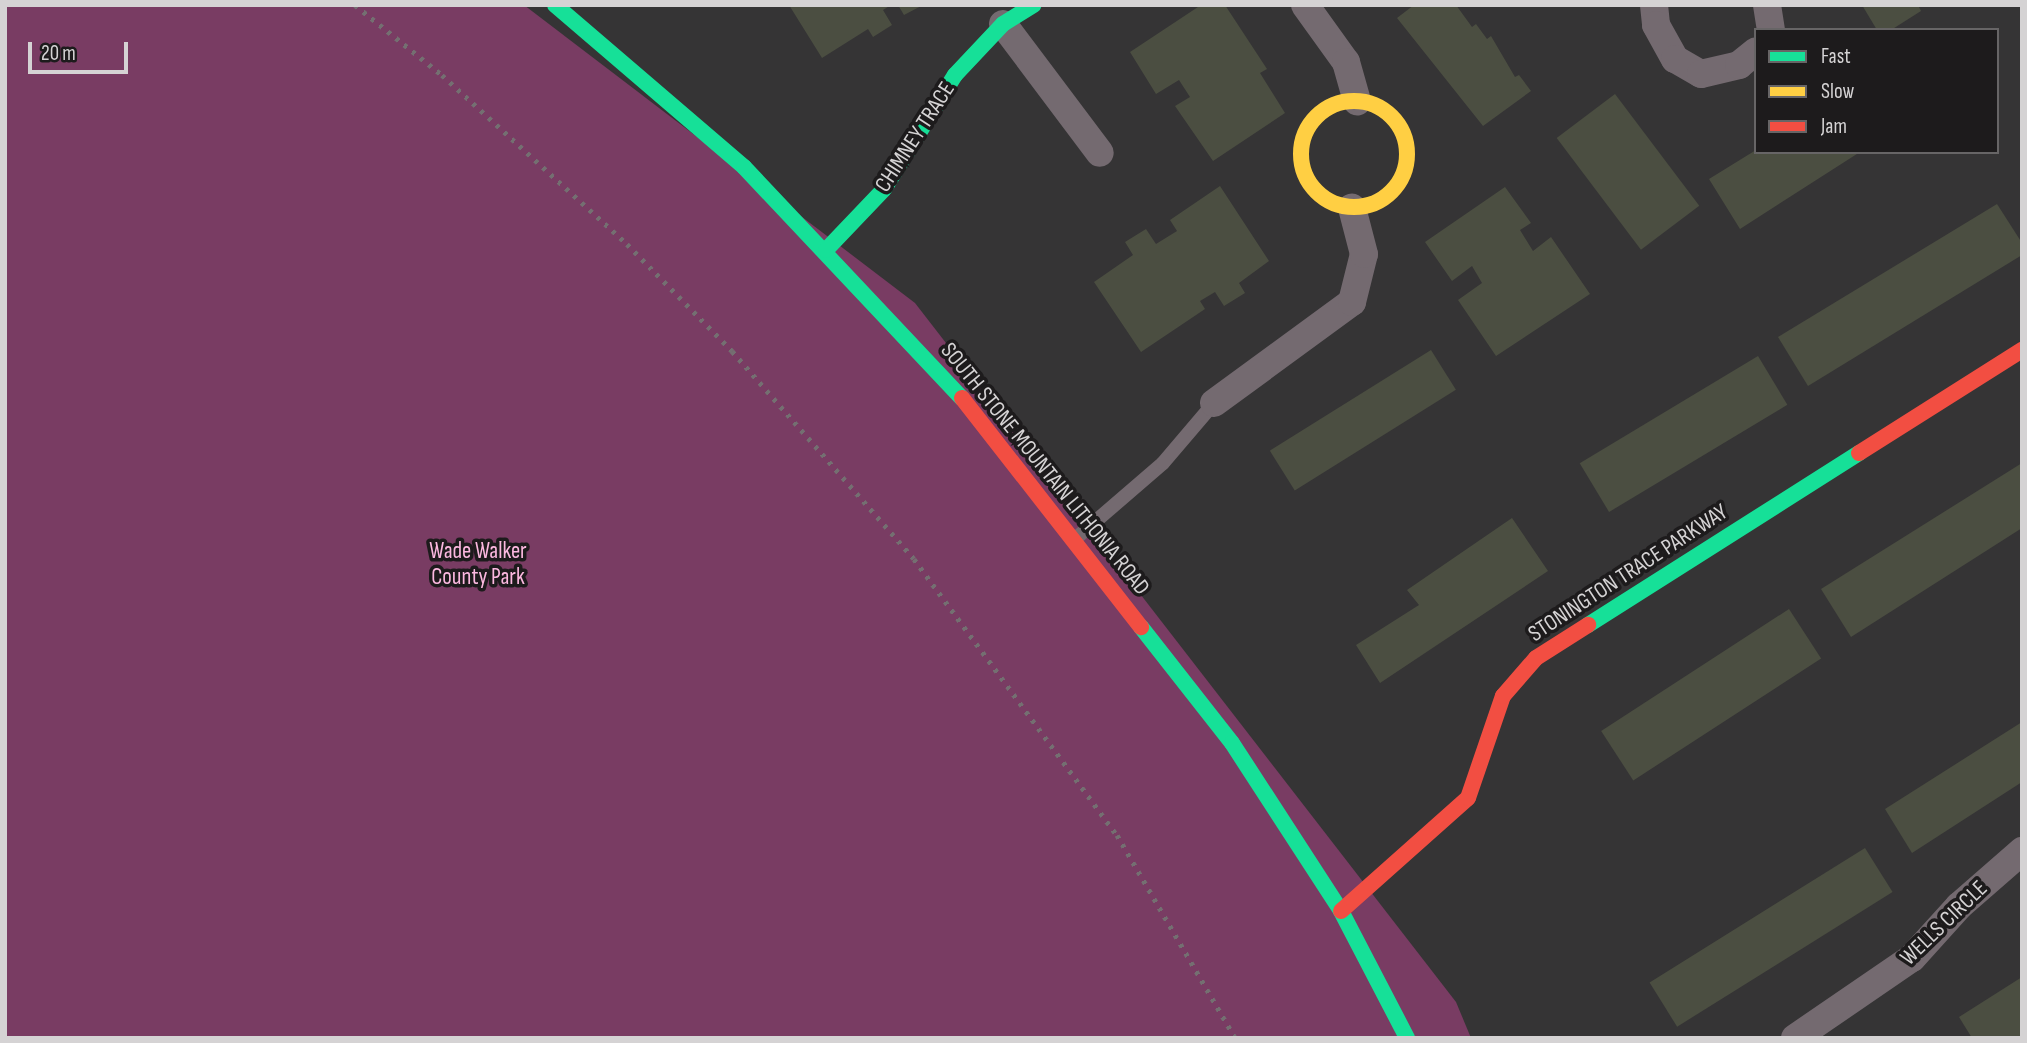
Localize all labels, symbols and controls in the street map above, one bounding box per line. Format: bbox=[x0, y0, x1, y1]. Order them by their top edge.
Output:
scale bar bbox=[32, 28, 131, 72]
legend bbox=[1754, 28, 1999, 154]
text: 20 m bbox=[41, 41, 76, 66]
text: Fast bbox=[1821, 44, 1851, 69]
street label: CHIMNEY TRACE bbox=[869, 77, 961, 197]
text: Slow bbox=[1821, 79, 1854, 104]
text: Jam bbox=[1821, 114, 1847, 139]
street label: SOUTH STONE MOUNTAIN LITHONIA ROAD bbox=[935, 337, 1155, 601]
street label: STONINGTON TRACE PARKWAY bbox=[1523, 498, 1733, 648]
park label: Wade Walker County Park bbox=[429, 537, 527, 591]
street label: WELLS CIRCLE bbox=[1895, 875, 1993, 971]

